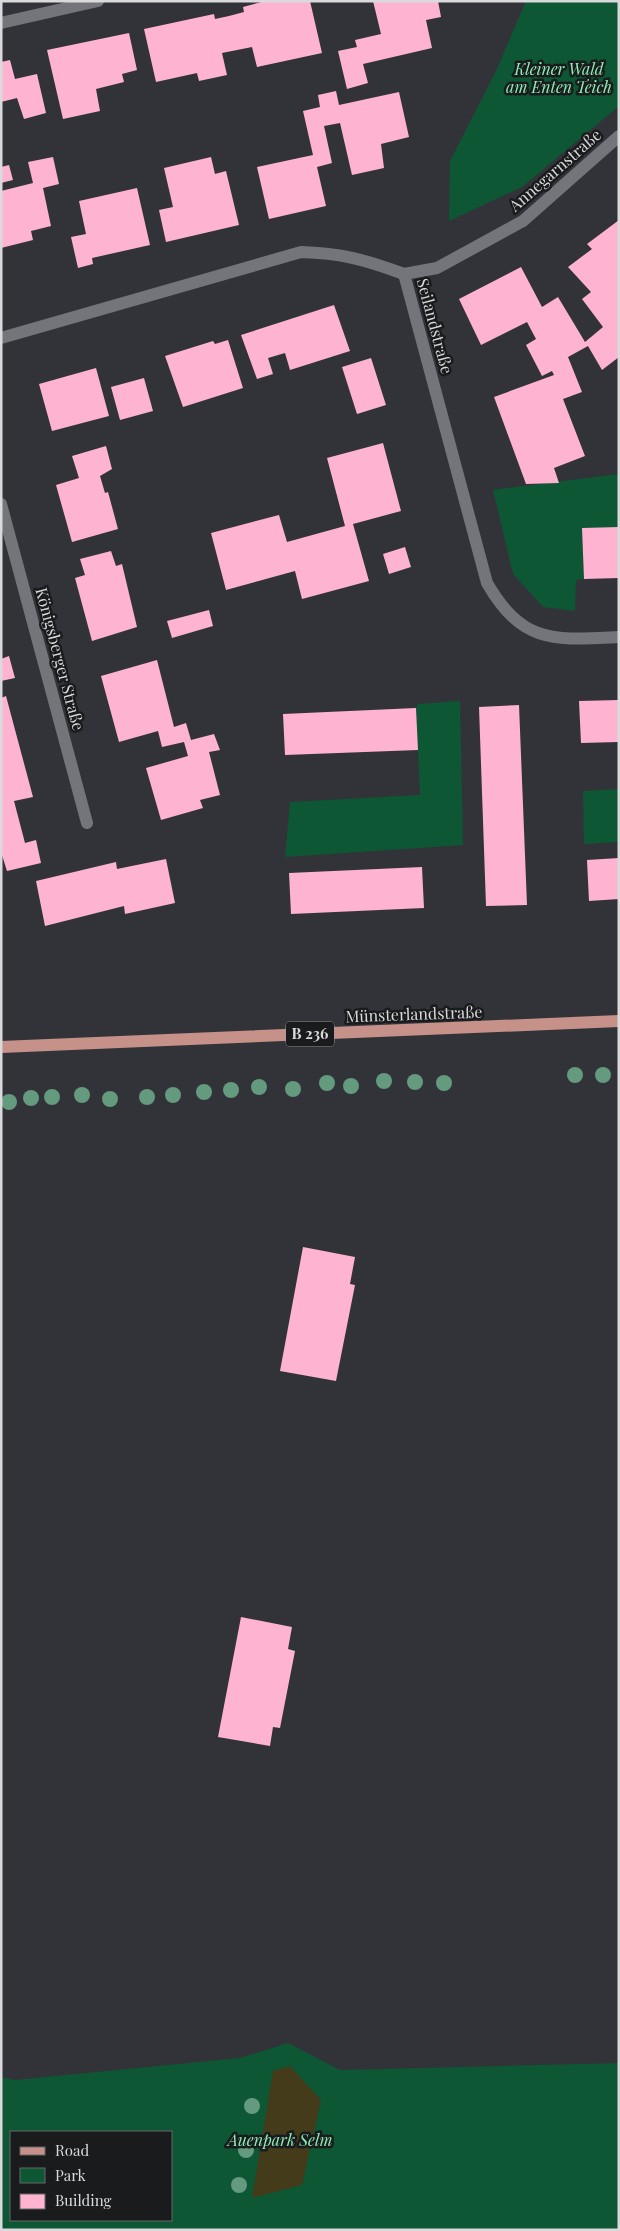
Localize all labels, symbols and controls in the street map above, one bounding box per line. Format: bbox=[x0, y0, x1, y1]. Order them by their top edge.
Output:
park label: Kleiner Wald am Enten Teich bbox=[506, 58, 612, 97]
street label: Annegarnstraße bbox=[503, 124, 605, 216]
street label: Seilandstraße bbox=[413, 276, 458, 376]
street label: Königsberger Straße bbox=[31, 585, 90, 733]
street label: Münsterlandstraße bbox=[345, 1001, 483, 1026]
road number: B 236 bbox=[286, 1022, 334, 1046]
park label: Auenpark Selm bbox=[226, 2129, 332, 2150]
legend bbox=[10, 2131, 172, 2221]
text: Road bbox=[55, 2140, 89, 2160]
text: Park bbox=[55, 2165, 87, 2185]
text: Building bbox=[55, 2190, 112, 2210]

